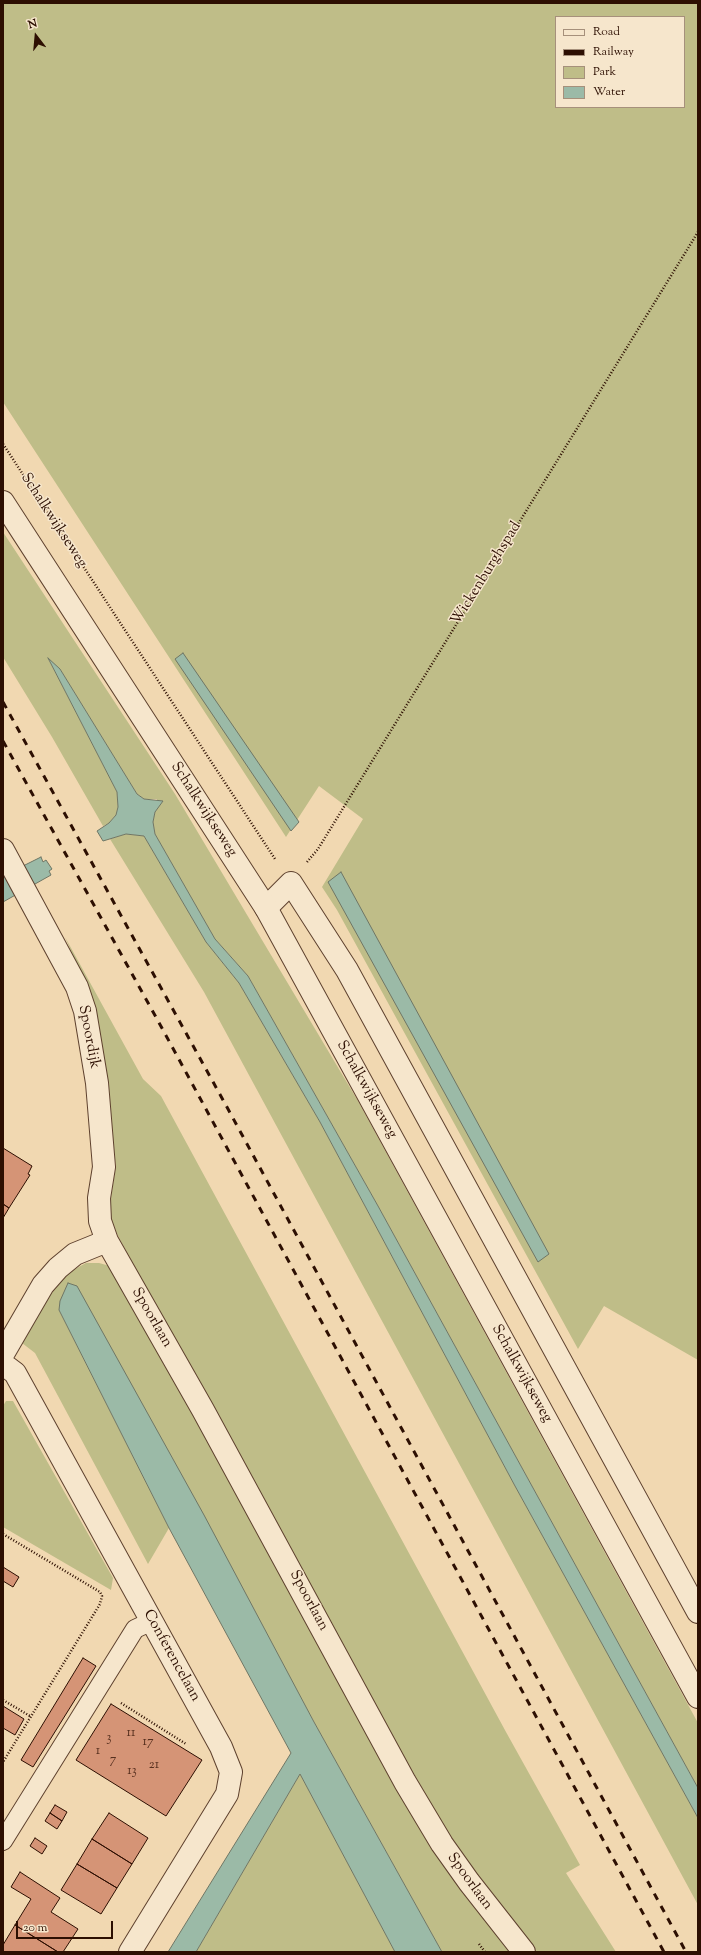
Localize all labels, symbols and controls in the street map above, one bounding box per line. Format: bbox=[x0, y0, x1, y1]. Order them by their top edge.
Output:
north arrow bbox=[16, 16, 56, 56]
text: N bbox=[26, 16, 39, 33]
legend bbox=[555, 16, 685, 108]
text: Road bbox=[593, 23, 620, 41]
text: Railway bbox=[593, 43, 634, 61]
text: Park bbox=[593, 63, 616, 81]
text: Water bbox=[593, 83, 625, 101]
street label: Schalkwijkseweg bbox=[16, 470, 90, 572]
street label: Wickenburghspad bbox=[448, 519, 526, 629]
street label: Schalkwijkseweg bbox=[166, 759, 240, 861]
street label: Spoordijk bbox=[73, 1004, 103, 1070]
street label: Schalkwijkseweg bbox=[332, 1038, 400, 1142]
street label: Spoorlaan bbox=[127, 1285, 175, 1351]
street label: Schalkwijkseweg bbox=[487, 1322, 555, 1426]
street label: Spoorlaan bbox=[285, 1568, 331, 1634]
street label: Conferencelaan bbox=[138, 1607, 204, 1705]
house number: 11 bbox=[127, 1726, 135, 1742]
house number: 3 bbox=[106, 1731, 112, 1747]
house number: 17 bbox=[143, 1735, 153, 1751]
house number: 1 bbox=[96, 1744, 100, 1760]
house number: 7 bbox=[110, 1753, 116, 1769]
house number: 21 bbox=[149, 1758, 159, 1774]
house number: 13 bbox=[127, 1764, 137, 1780]
street label: Spoorlaan bbox=[442, 1850, 496, 1914]
scale bar bbox=[18, 1913, 115, 1939]
text: 20 m bbox=[23, 1919, 47, 1937]

